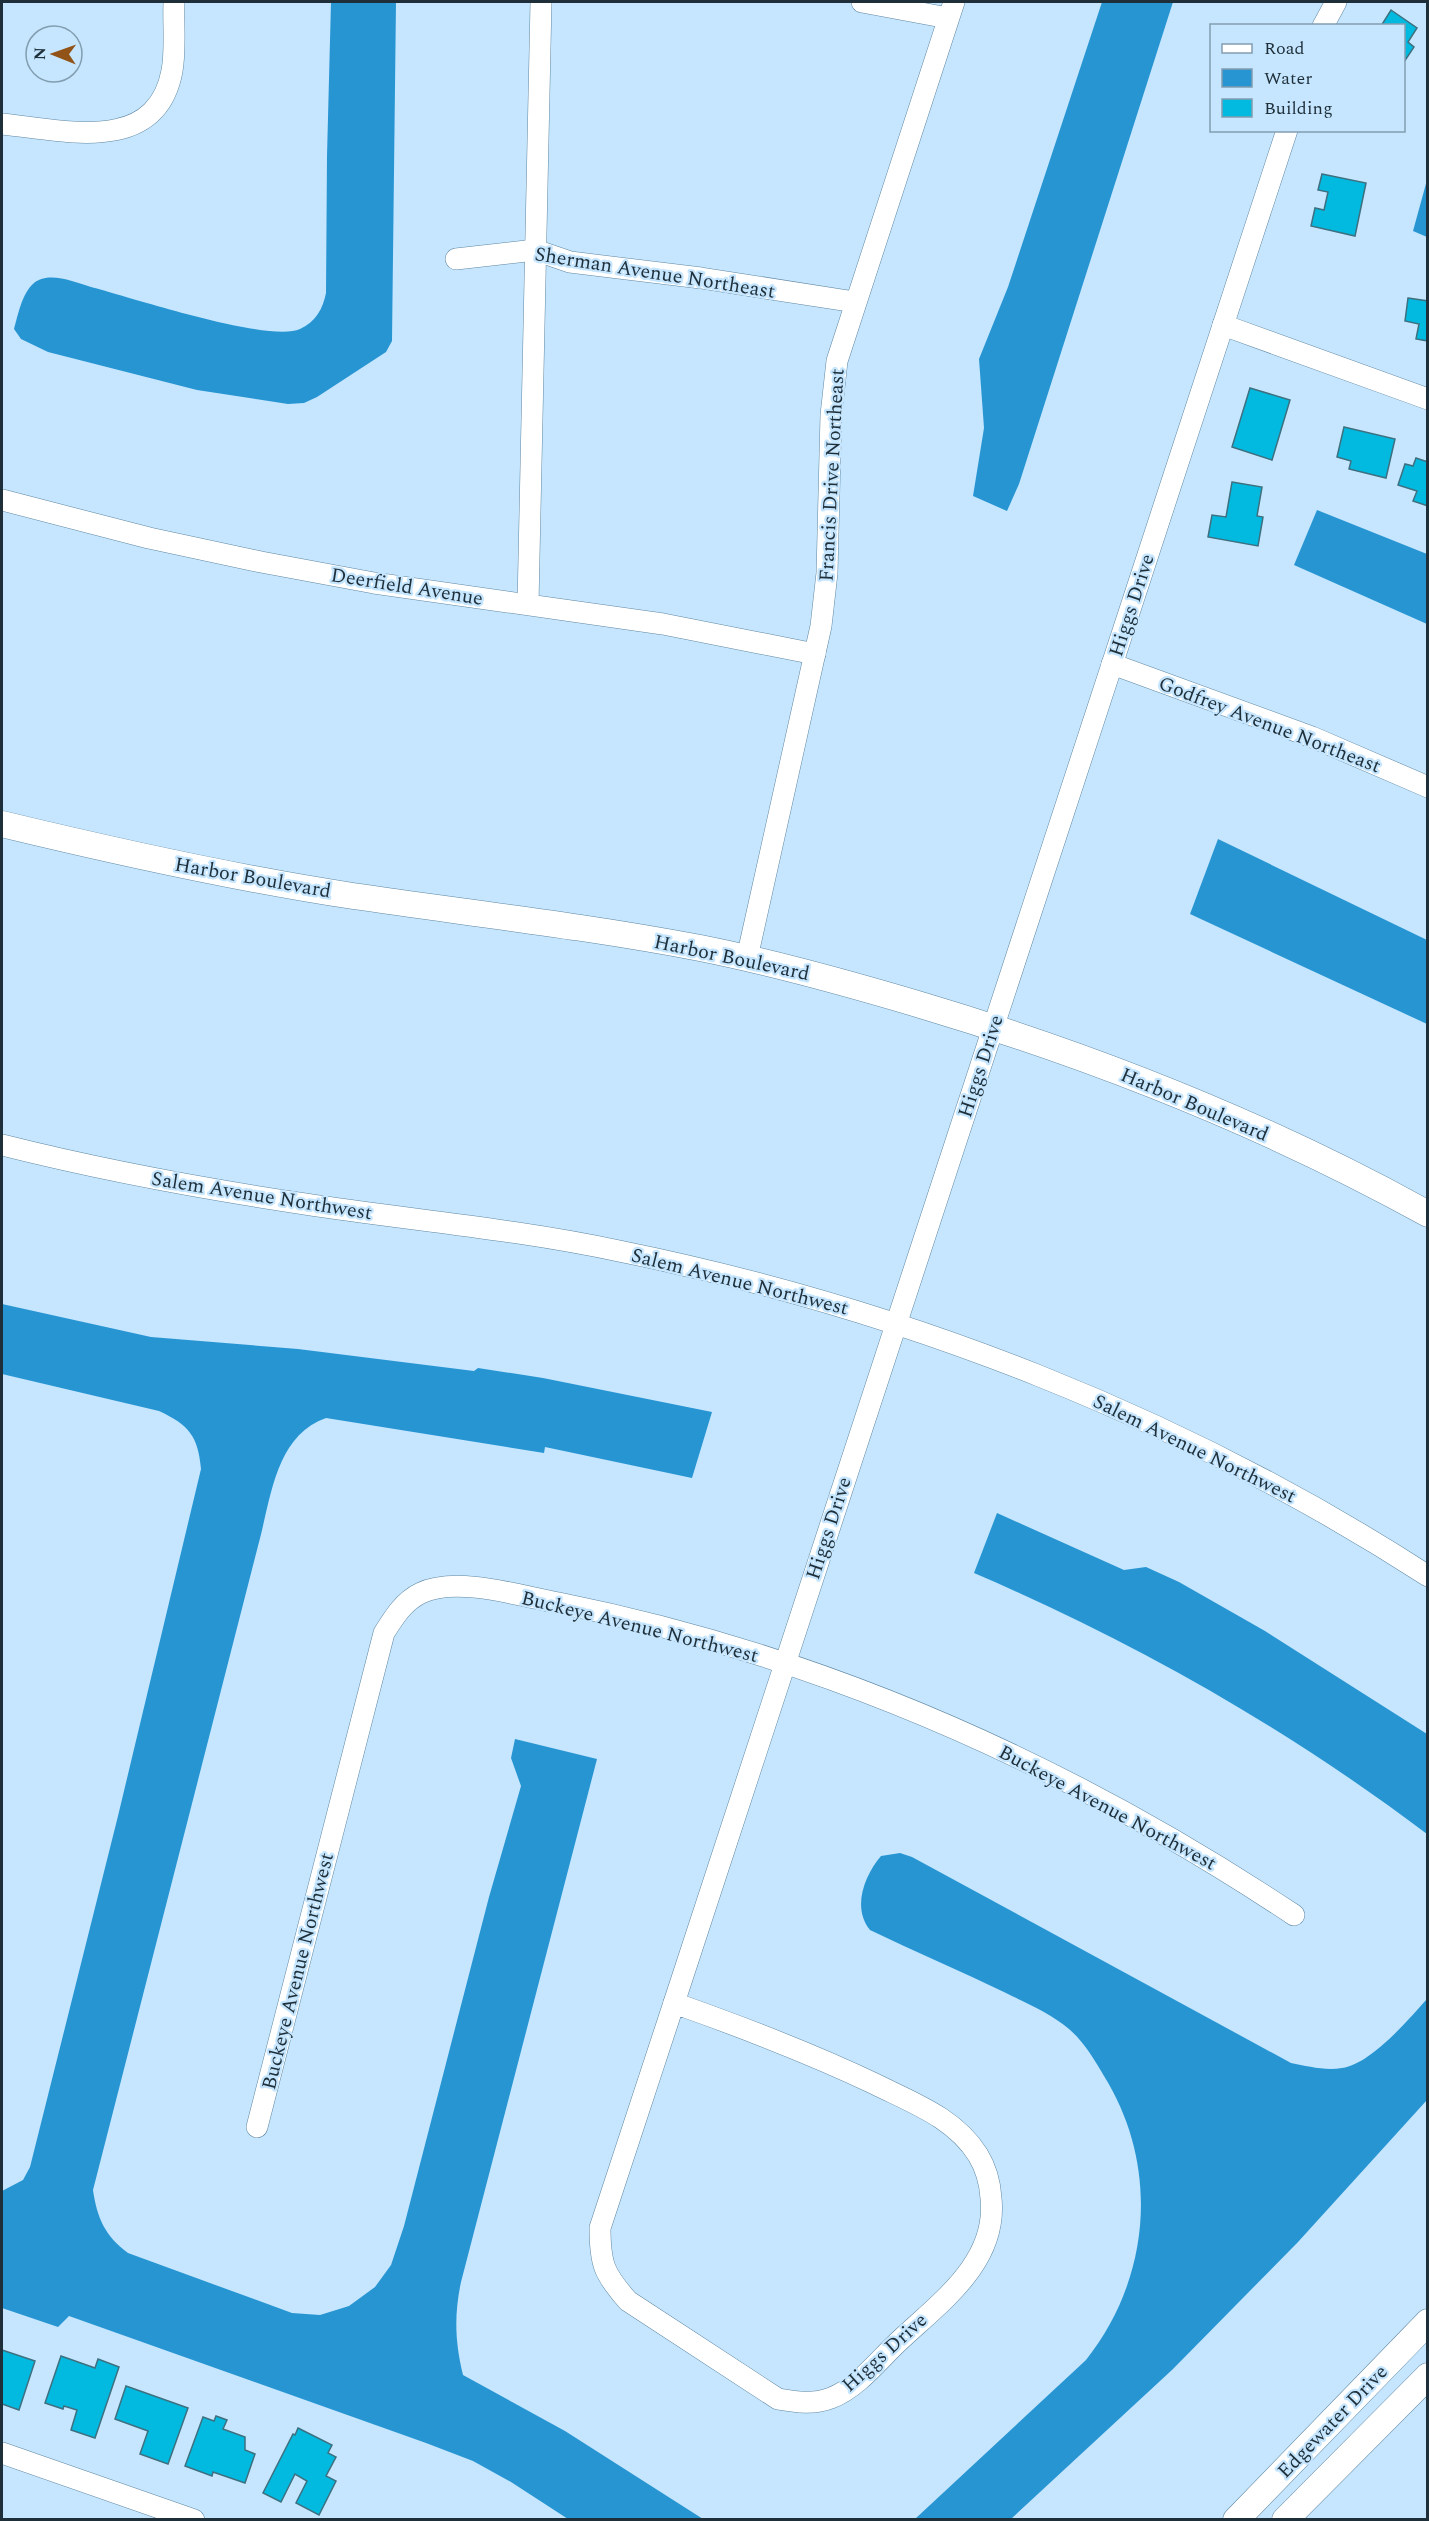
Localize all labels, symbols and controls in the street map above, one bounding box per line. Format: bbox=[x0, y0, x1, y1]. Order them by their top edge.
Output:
north arrow bbox=[24, 24, 84, 84]
legend bbox=[1210, 24, 1405, 132]
text: Road bbox=[1264, 35, 1305, 62]
text: N bbox=[28, 47, 52, 60]
text: Water bbox=[1264, 65, 1312, 92]
text: Building bbox=[1264, 95, 1333, 122]
street label: Sherman Avenue Northeast bbox=[533, 239, 777, 307]
street label: Francis Drive Northeast bbox=[811, 368, 853, 582]
street label: Higgs Drive bbox=[1101, 550, 1163, 661]
street label: Deerfield Avenue bbox=[329, 560, 485, 614]
street label: Godfrey Avenue Northeast bbox=[1154, 669, 1385, 781]
street label: Harbor Boulevard bbox=[172, 849, 333, 907]
street label: Harbor Boulevard bbox=[651, 927, 812, 989]
street label: Higgs Drive bbox=[950, 1011, 1012, 1122]
street label: Harbor Boulevard bbox=[1116, 1060, 1273, 1150]
street label: Salem Avenue Northwest bbox=[149, 1164, 374, 1228]
street label: Salem Avenue Northwest bbox=[628, 1240, 852, 1323]
street label: Salem Avenue Northwest bbox=[1088, 1387, 1301, 1511]
street label: Higgs Drive bbox=[798, 1473, 860, 1584]
street label: Buckeye Avenue Northwest bbox=[518, 1583, 761, 1671]
street label: Buckeye Avenue Northwest bbox=[993, 1738, 1222, 1878]
street label: Buckeye Avenue Northwest bbox=[254, 1850, 342, 2093]
street label: Higgs Drive bbox=[835, 2306, 934, 2399]
street label: Edgewater Drive bbox=[1270, 2358, 1395, 2485]

